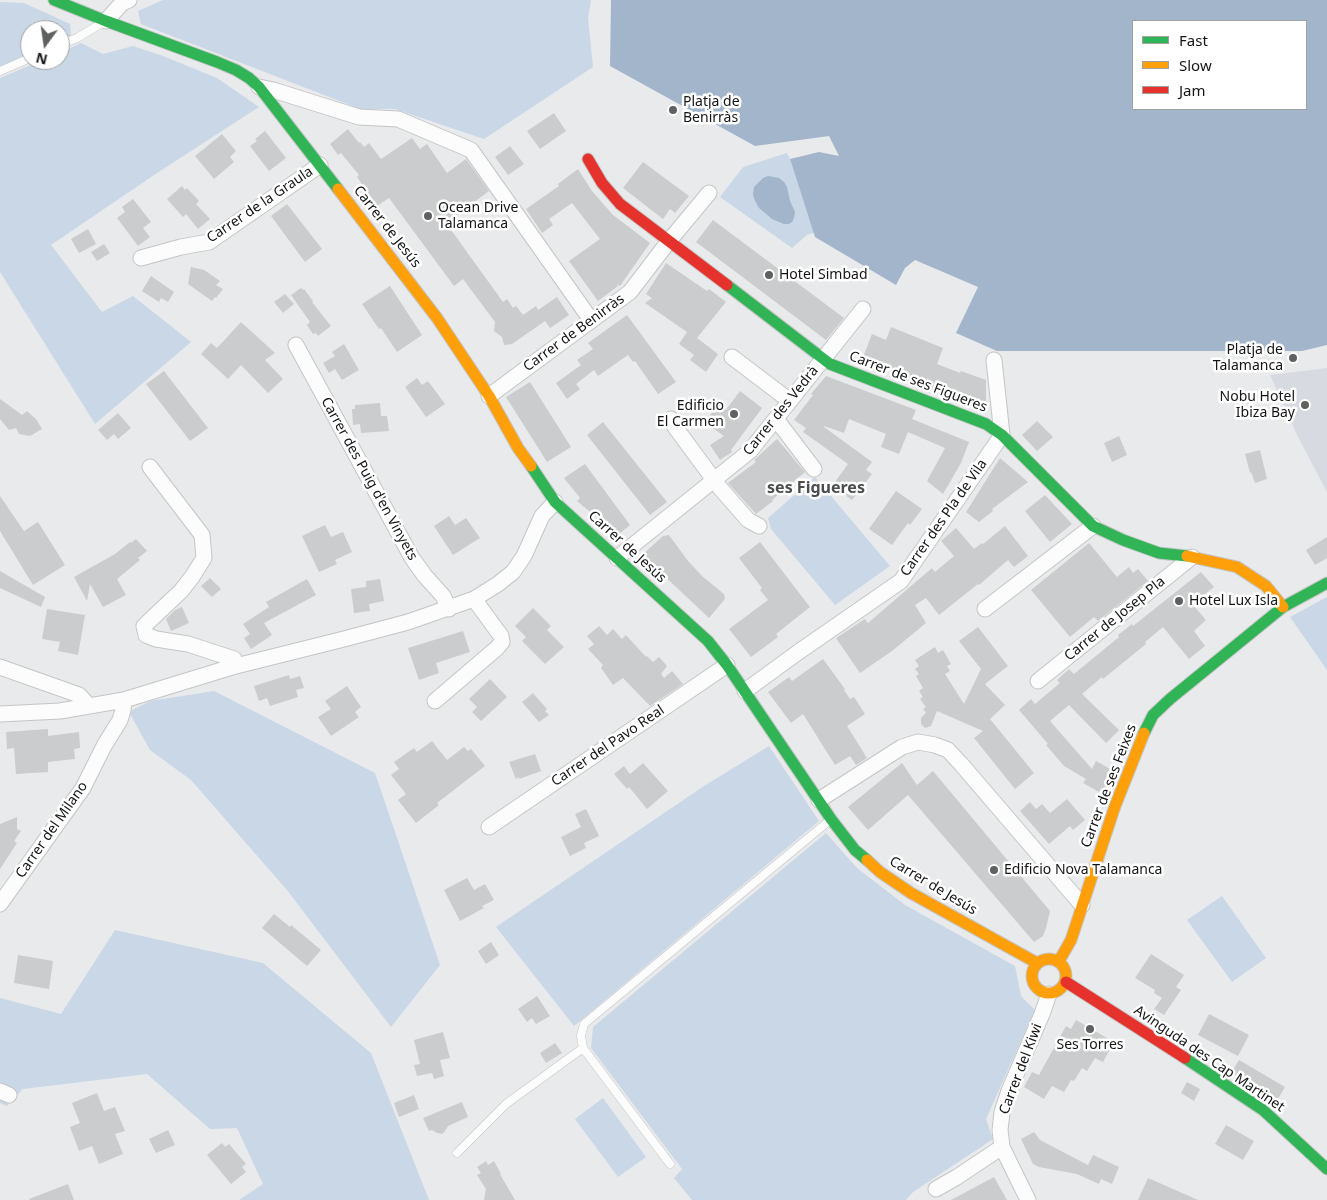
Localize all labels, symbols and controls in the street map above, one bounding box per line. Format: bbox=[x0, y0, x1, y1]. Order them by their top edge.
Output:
north arrow bbox=[20, 20, 70, 70]
legend bbox=[1132, 20, 1307, 110]
text: Fast bbox=[1179, 30, 1208, 50]
text: N bbox=[34, 48, 49, 70]
text: Slow bbox=[1179, 55, 1212, 75]
text: Jam bbox=[1179, 80, 1206, 100]
place label: Platja de Benirràs bbox=[683, 94, 740, 126]
marker: Platja de Benirràs bbox=[667, 104, 679, 116]
street label: Carrer de la Graula bbox=[204, 163, 316, 247]
street label: Carrer de Jesús bbox=[350, 183, 424, 271]
place label: Ocean Drive Talamanca bbox=[438, 200, 518, 232]
marker: Ocean Drive Talamanca bbox=[422, 210, 434, 222]
place label: Hotel Simbad bbox=[779, 267, 868, 283]
marker: Hotel Simbad bbox=[763, 269, 775, 281]
street label: Carrer de Benirràs bbox=[520, 291, 628, 375]
place label: Platja de Talamanca bbox=[1213, 342, 1283, 374]
street label: Carrer de ses Figueres bbox=[847, 348, 989, 416]
marker: Platja de Talamanca bbox=[1287, 352, 1299, 364]
street label: Carrer des Vedrà bbox=[740, 363, 822, 459]
place label: Nobu Hotel Ibiza Bay bbox=[1220, 389, 1295, 422]
street label: Carrer des Puig d'en Vinyets bbox=[317, 395, 421, 563]
place label: Edificio El Carmen bbox=[657, 398, 724, 431]
marker: Nobu Hotel Ibiza Bay bbox=[1299, 399, 1311, 411]
marker: Edificio El Carmen bbox=[728, 408, 740, 420]
street label: Carrer des Pla de Vila bbox=[897, 456, 991, 580]
district label: ses Figueres bbox=[767, 478, 865, 498]
street label: Carrer de Jesús bbox=[585, 508, 669, 586]
street label: Carrer de Josep Pla bbox=[1061, 573, 1169, 665]
place label: Hotel Lux Isla bbox=[1189, 593, 1278, 609]
marker: Hotel Lux Isla bbox=[1173, 595, 1185, 607]
street label: Carrer del Pavo Real bbox=[548, 702, 668, 790]
street label: Carrer de ses Feixes bbox=[1078, 722, 1140, 850]
street label: Carrer del Milano bbox=[12, 779, 92, 881]
street label: Carrer de Jesús bbox=[886, 853, 980, 919]
place label: Edificio Nova Talamanca bbox=[1004, 862, 1162, 878]
marker: Edificio Nova Talamanca bbox=[988, 864, 1000, 876]
street label: Avinguda des Cap Martinet bbox=[1130, 1002, 1288, 1116]
street label: Carrer del Kiwi bbox=[996, 1021, 1046, 1117]
marker: Ses Torres bbox=[1084, 1023, 1096, 1035]
place label: Ses Torres bbox=[1056, 1037, 1124, 1053]

